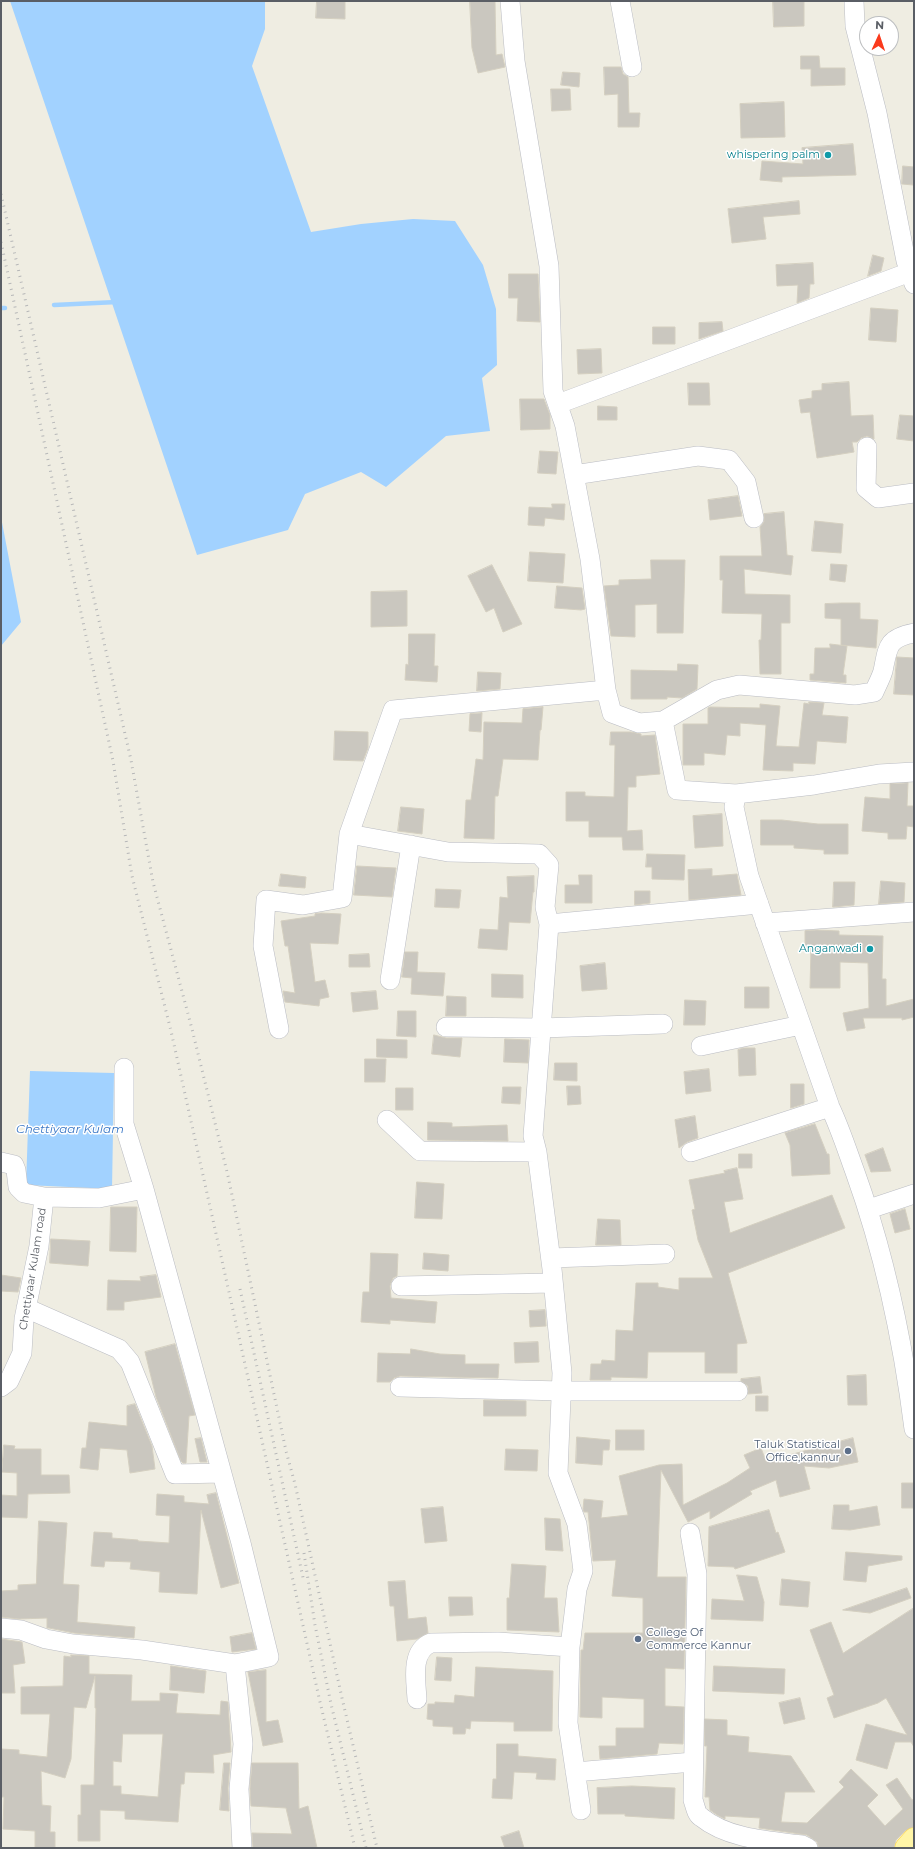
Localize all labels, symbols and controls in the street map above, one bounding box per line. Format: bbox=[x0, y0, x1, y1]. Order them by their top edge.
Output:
north arrow bbox=[859, 16, 899, 56]
text: N bbox=[875, 18, 884, 32]
place label: whispering palm bbox=[727, 148, 820, 162]
marker: whispering palm bbox=[823, 150, 833, 160]
place label: Anganwadi bbox=[799, 942, 862, 956]
marker: Anganwadi bbox=[865, 944, 875, 954]
water label: Chettiyaar Kulam bbox=[16, 1122, 124, 1136]
street label: Chettiyaar Kulam road bbox=[17, 1207, 49, 1331]
place label: Taluk Statistical Office,kannur bbox=[754, 1438, 840, 1464]
marker: Taluk Statistical Office,kannur bbox=[843, 1446, 853, 1456]
place label: College Of Commerce Kannur bbox=[646, 1626, 751, 1652]
marker: College Of Commerce Kannur bbox=[633, 1634, 643, 1644]

